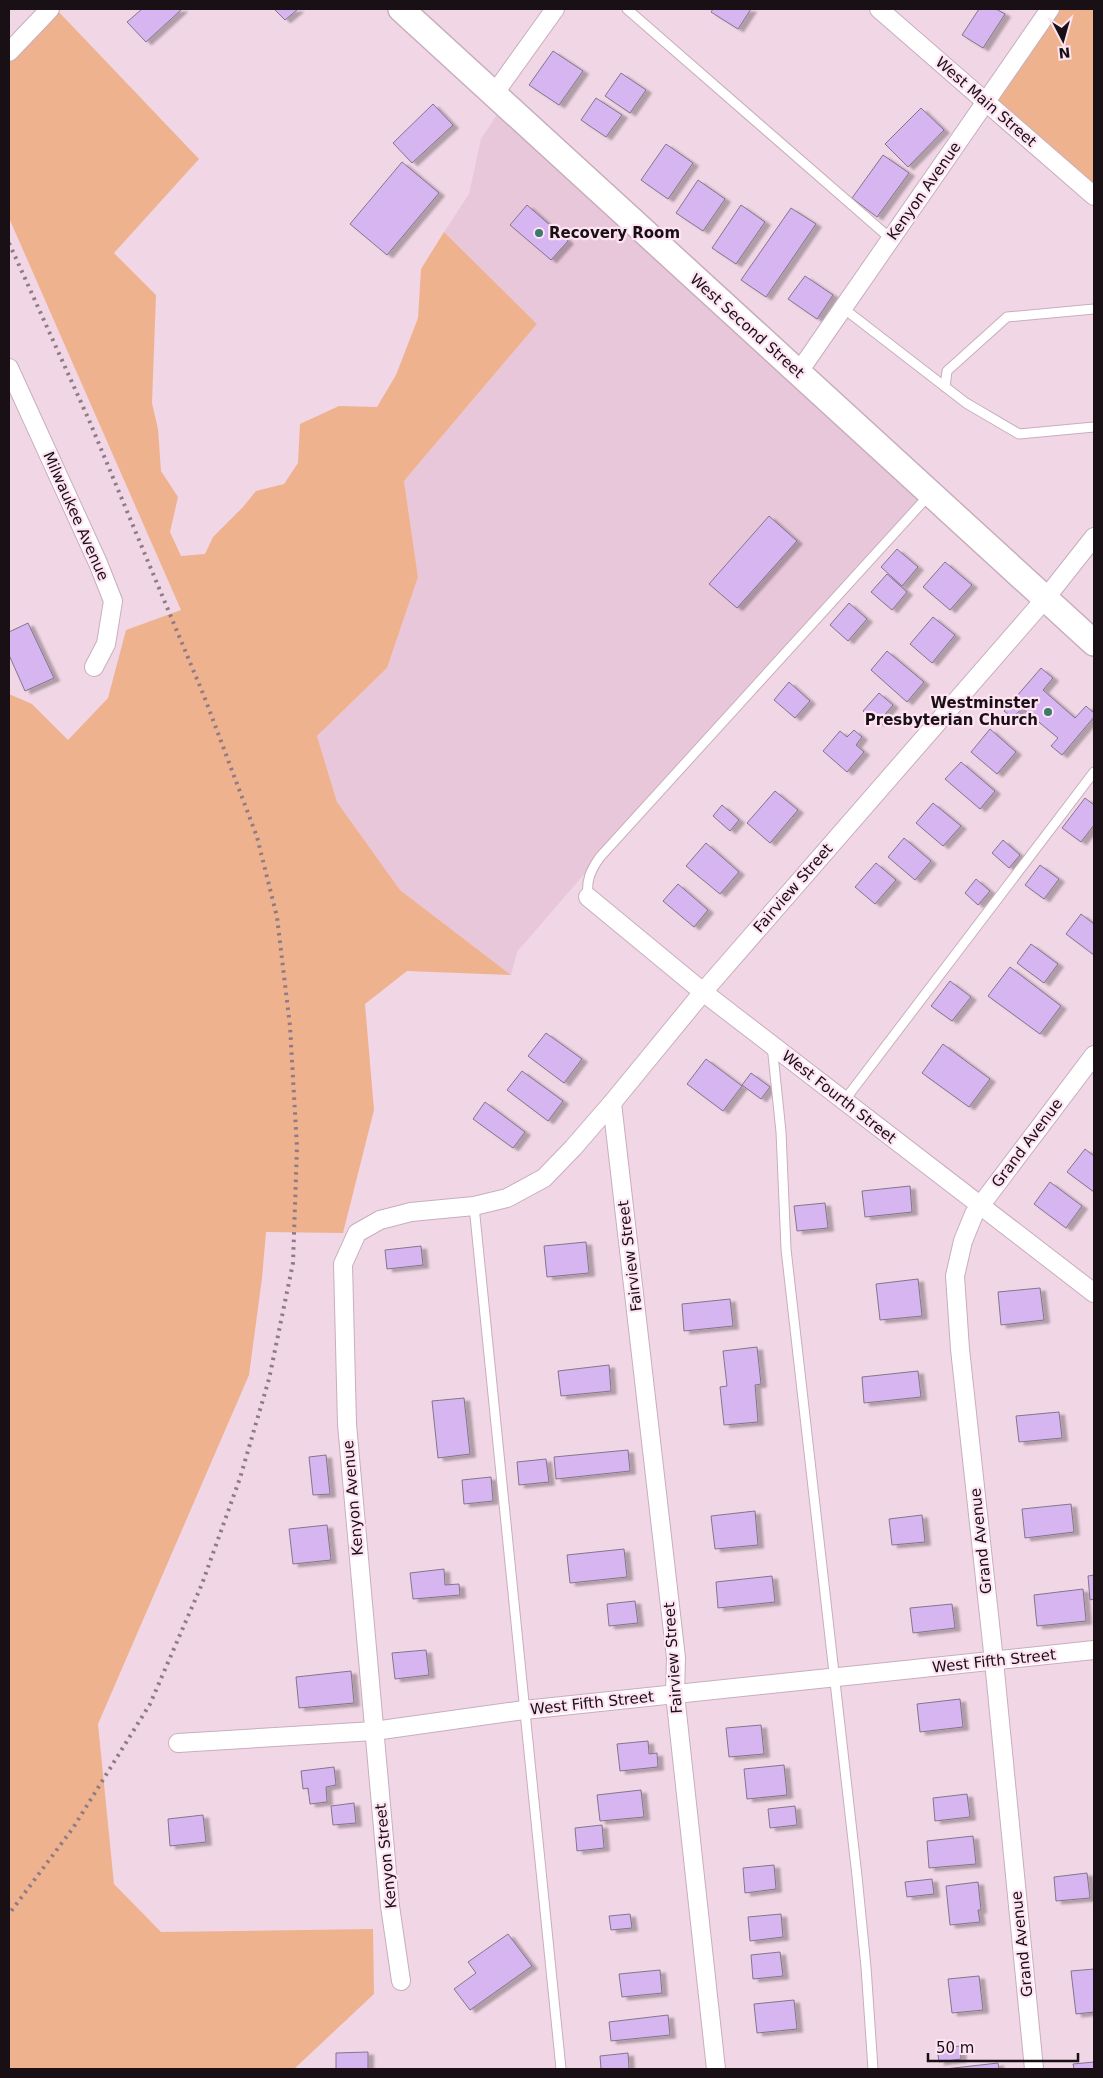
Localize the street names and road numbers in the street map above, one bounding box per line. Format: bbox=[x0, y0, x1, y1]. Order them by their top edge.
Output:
street label: West Main Street bbox=[932, 53, 1040, 151]
street label: Kenyon Avenue bbox=[883, 138, 965, 244]
street label: West Second Street bbox=[686, 270, 808, 382]
street label: Milwaukee Avenue bbox=[39, 449, 113, 583]
street label: Fairview Street bbox=[750, 840, 836, 936]
street label: West Fourth Street bbox=[778, 1047, 900, 1147]
street label: Grand Avenue bbox=[988, 1095, 1066, 1191]
street label: Fairview Street bbox=[614, 1199, 646, 1313]
street label: Kenyon Avenue bbox=[339, 1439, 367, 1557]
street label: Grand Avenue bbox=[966, 1487, 996, 1595]
street label: Fairview Street bbox=[660, 1602, 686, 1714]
street label: West Fifth Street bbox=[931, 1646, 1057, 1676]
street label: West Fifth Street bbox=[529, 1688, 655, 1718]
street label: Kenyon Street bbox=[372, 1802, 400, 1910]
street label: Grand Avenue bbox=[1007, 1890, 1037, 1998]

